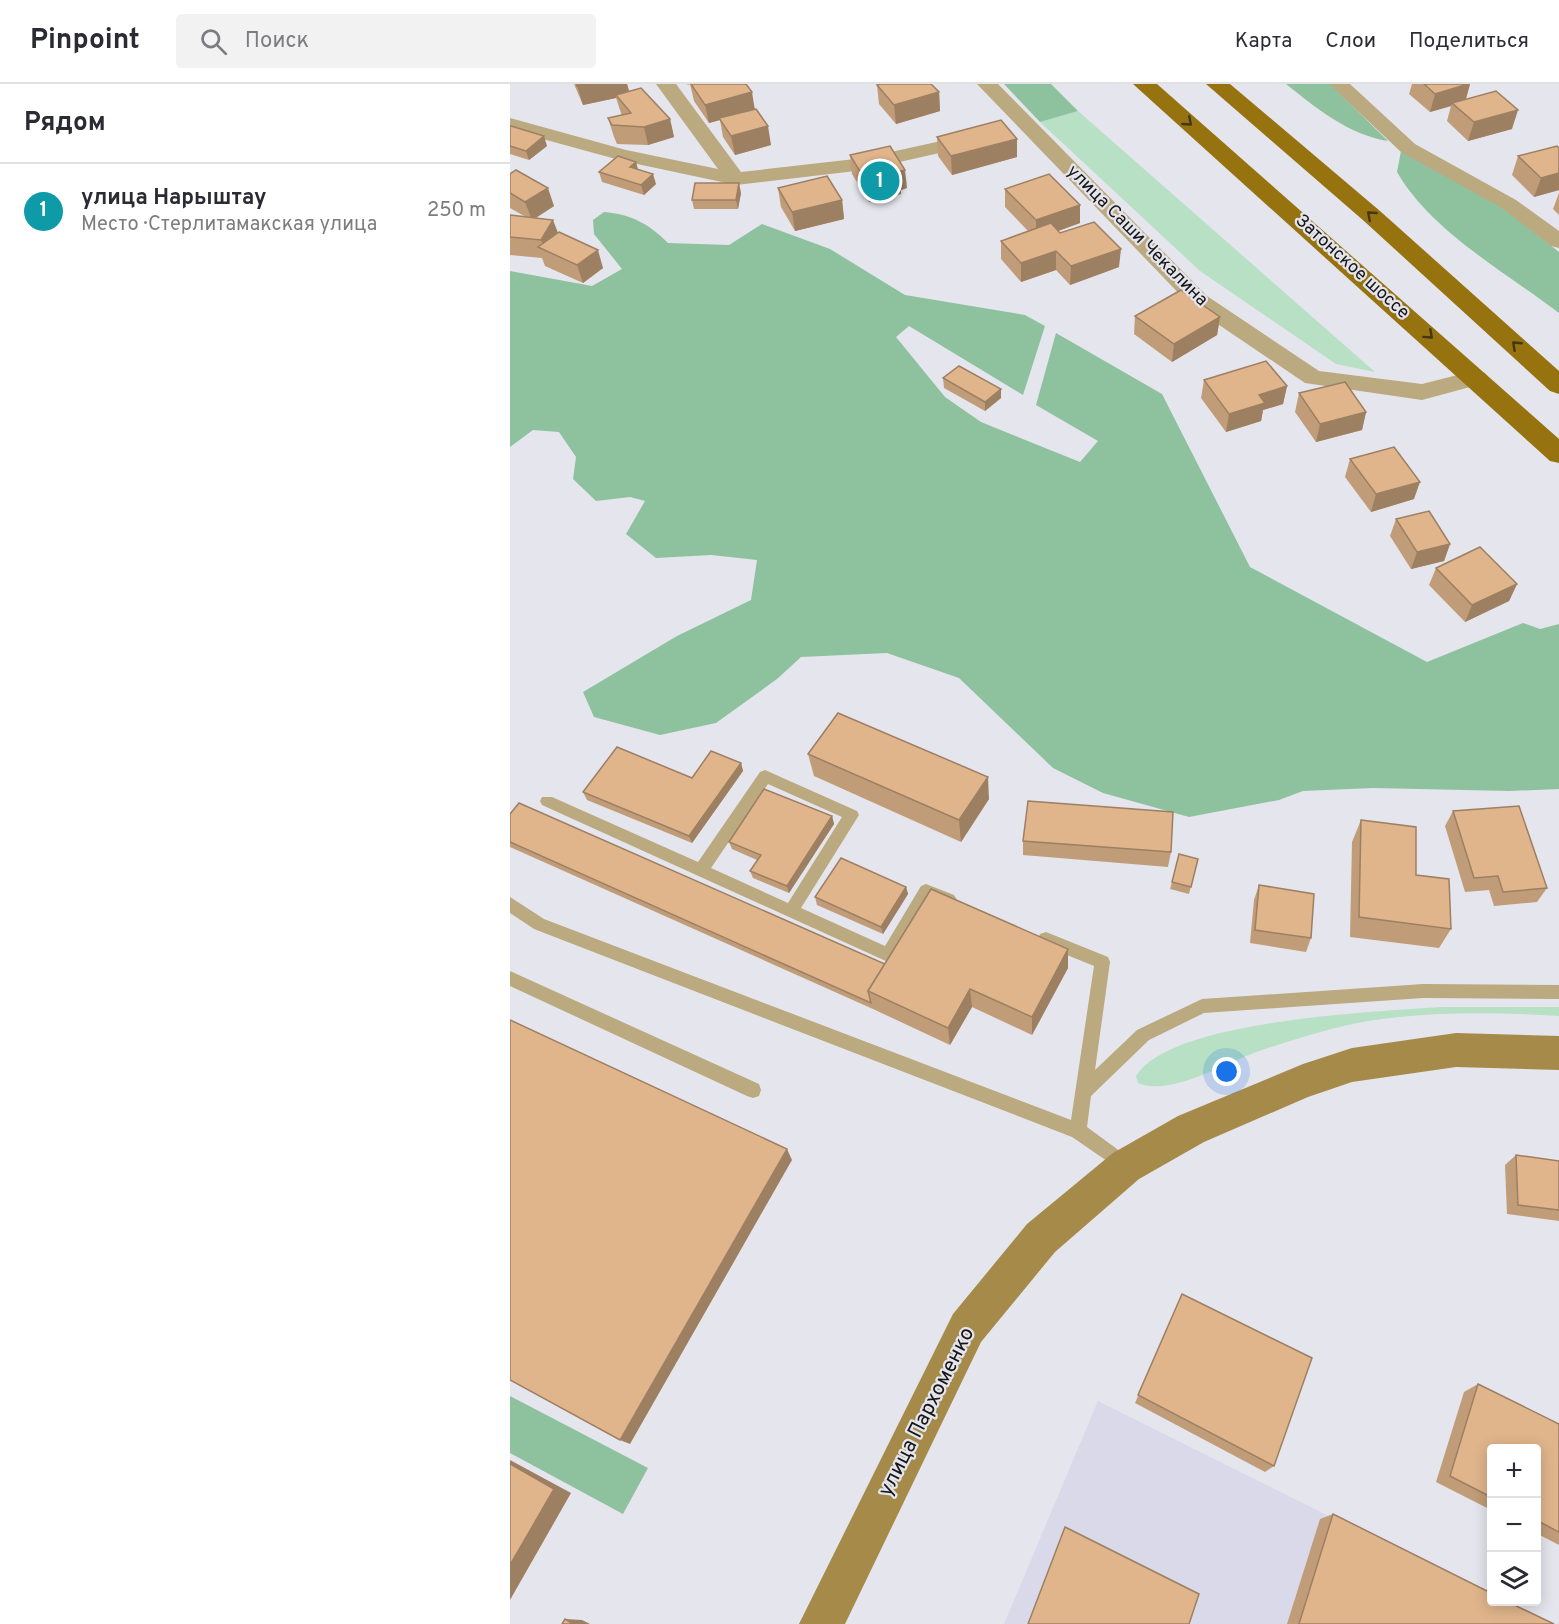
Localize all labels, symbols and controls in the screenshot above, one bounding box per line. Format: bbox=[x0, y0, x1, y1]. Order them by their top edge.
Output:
search box bbox=[176, 14, 596, 68]
text: Pinpoint bbox=[30, 23, 140, 59]
icon: search bbox=[197, 25, 230, 58]
text: Поиск bbox=[245, 28, 309, 55]
text: Карта bbox=[1235, 28, 1292, 55]
text: Слои bbox=[1325, 28, 1376, 55]
text: Поделиться bbox=[1409, 28, 1529, 55]
text: Рядом bbox=[24, 107, 106, 140]
one-way arrow bbox=[1181, 115, 1192, 126]
pin: 1 bbox=[860, 158, 899, 204]
street label: улица Саши Чекалина bbox=[1061, 160, 1213, 312]
text: улица Нарыштау bbox=[81, 185, 267, 212]
text: 1 bbox=[40, 198, 48, 224]
text: 250 m bbox=[427, 198, 486, 224]
street label: Затонское шоссе bbox=[1290, 210, 1414, 324]
one-way arrow bbox=[1367, 211, 1378, 222]
text: Место · Стерлитамакская улица bbox=[81, 212, 377, 238]
one-way arrow bbox=[1422, 328, 1433, 339]
one-way arrow bbox=[1512, 342, 1523, 353]
your location bbox=[1212, 1057, 1241, 1086]
street label: улица Пархоменко bbox=[873, 1323, 981, 1501]
map controls bbox=[1487, 1444, 1541, 1606]
button: + bbox=[1487, 1444, 1541, 1498]
button: − bbox=[1487, 1498, 1541, 1552]
button: layers bbox=[1487, 1552, 1541, 1606]

